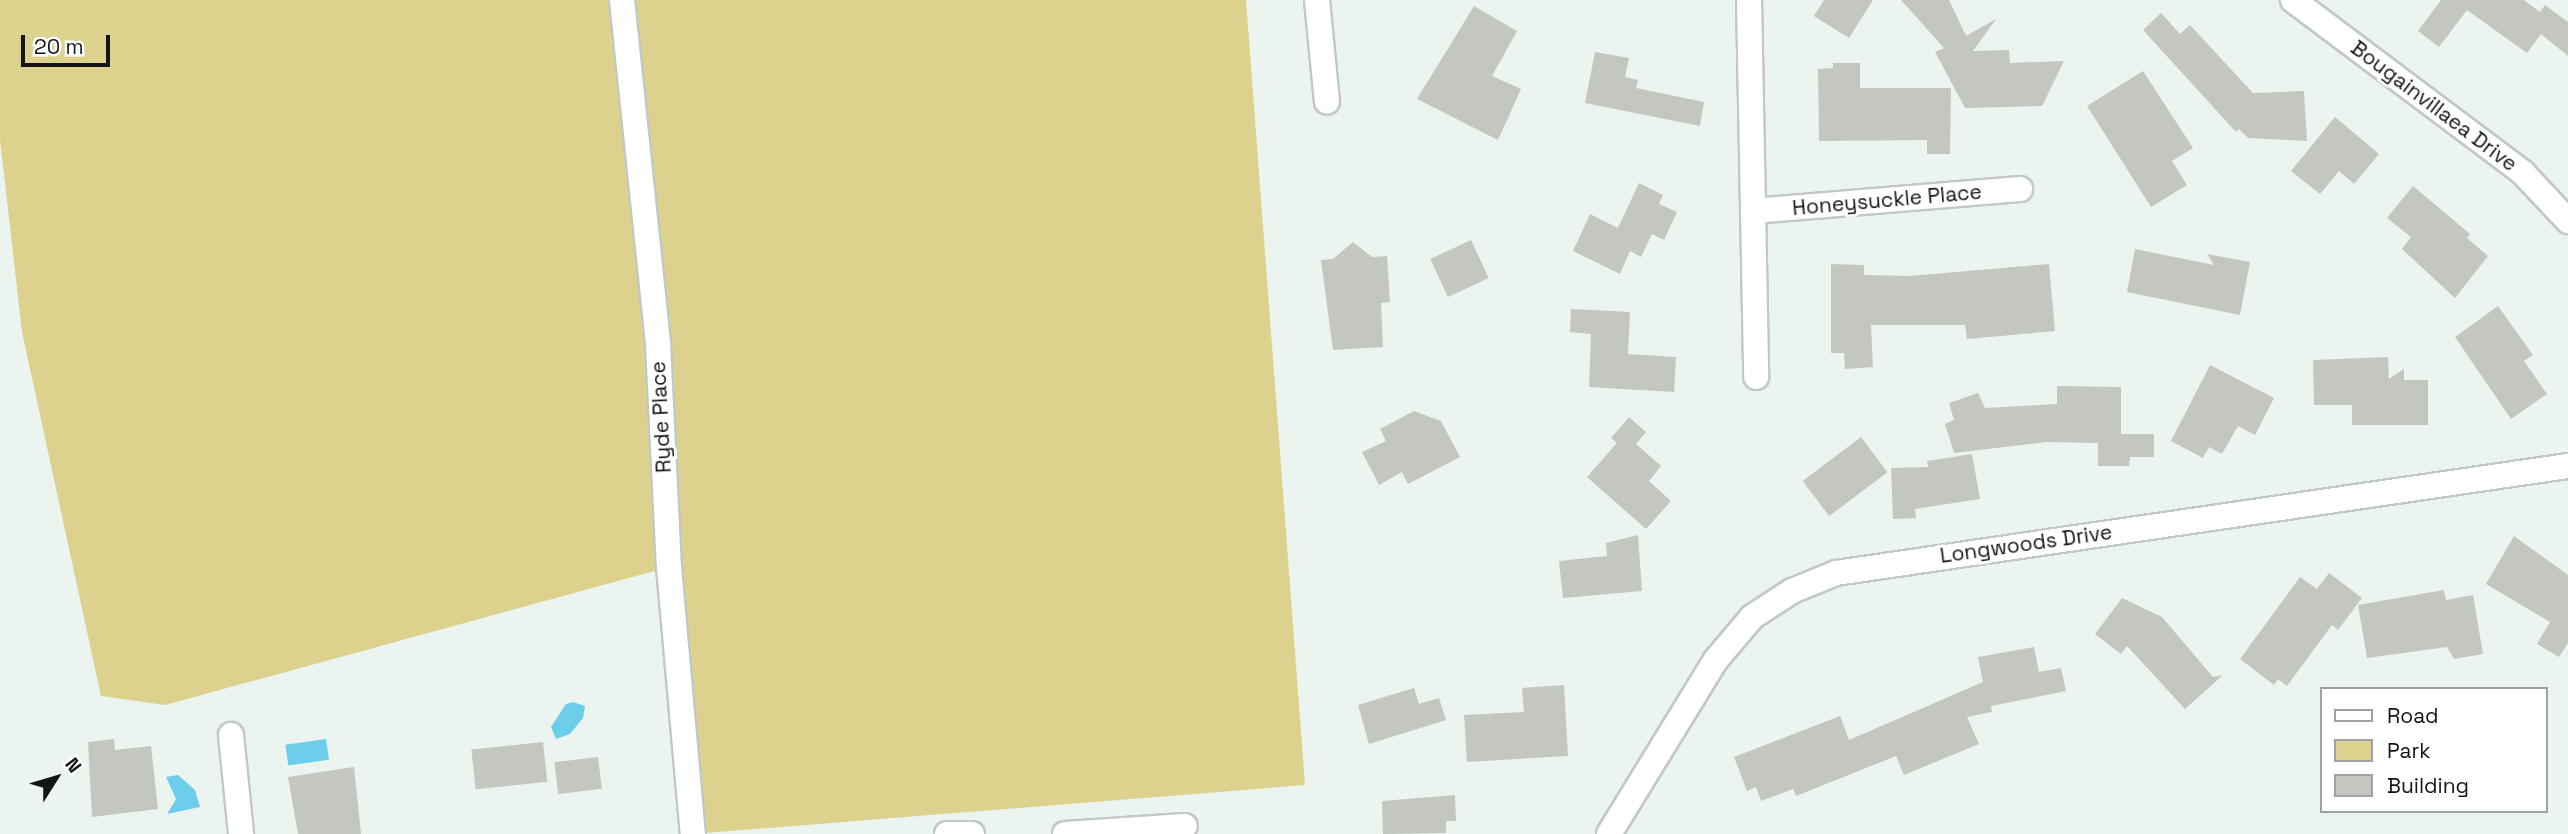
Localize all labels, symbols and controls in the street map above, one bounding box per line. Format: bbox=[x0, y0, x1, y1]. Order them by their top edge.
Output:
scale bar bbox=[24, 21, 114, 65]
text: 20 m bbox=[34, 33, 84, 60]
street label: Bougainvillaea Drive bbox=[2346, 35, 2522, 177]
street label: Honeysuckle Place bbox=[1791, 179, 1983, 221]
street label: Ryde Place bbox=[645, 360, 677, 474]
street label: Longwoods Drive bbox=[1938, 519, 2114, 569]
legend bbox=[2320, 687, 2547, 813]
text: Road bbox=[2387, 702, 2439, 729]
text: Park bbox=[2387, 737, 2431, 764]
north arrow bbox=[21, 743, 91, 813]
text: N bbox=[59, 752, 87, 778]
text: Building bbox=[2387, 772, 2469, 799]

